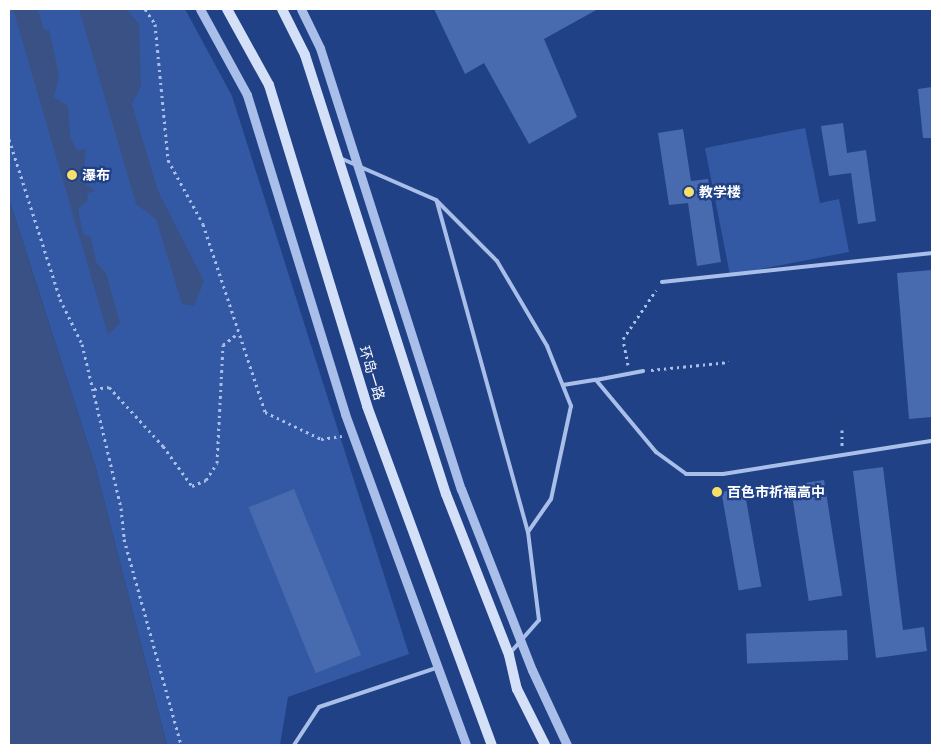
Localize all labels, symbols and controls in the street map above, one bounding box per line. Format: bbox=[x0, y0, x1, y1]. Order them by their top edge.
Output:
place label: 瀑布 bbox=[82, 167, 110, 183]
marker: 瀑布 bbox=[66, 169, 78, 181]
place label: 教学楼 bbox=[699, 184, 741, 200]
marker: 教学楼 bbox=[683, 186, 695, 198]
street label: 环岛一路 bbox=[356, 344, 388, 402]
place label: 百色市祈福高中 bbox=[727, 484, 825, 500]
marker: 百色市祈福高中 bbox=[711, 486, 723, 498]

